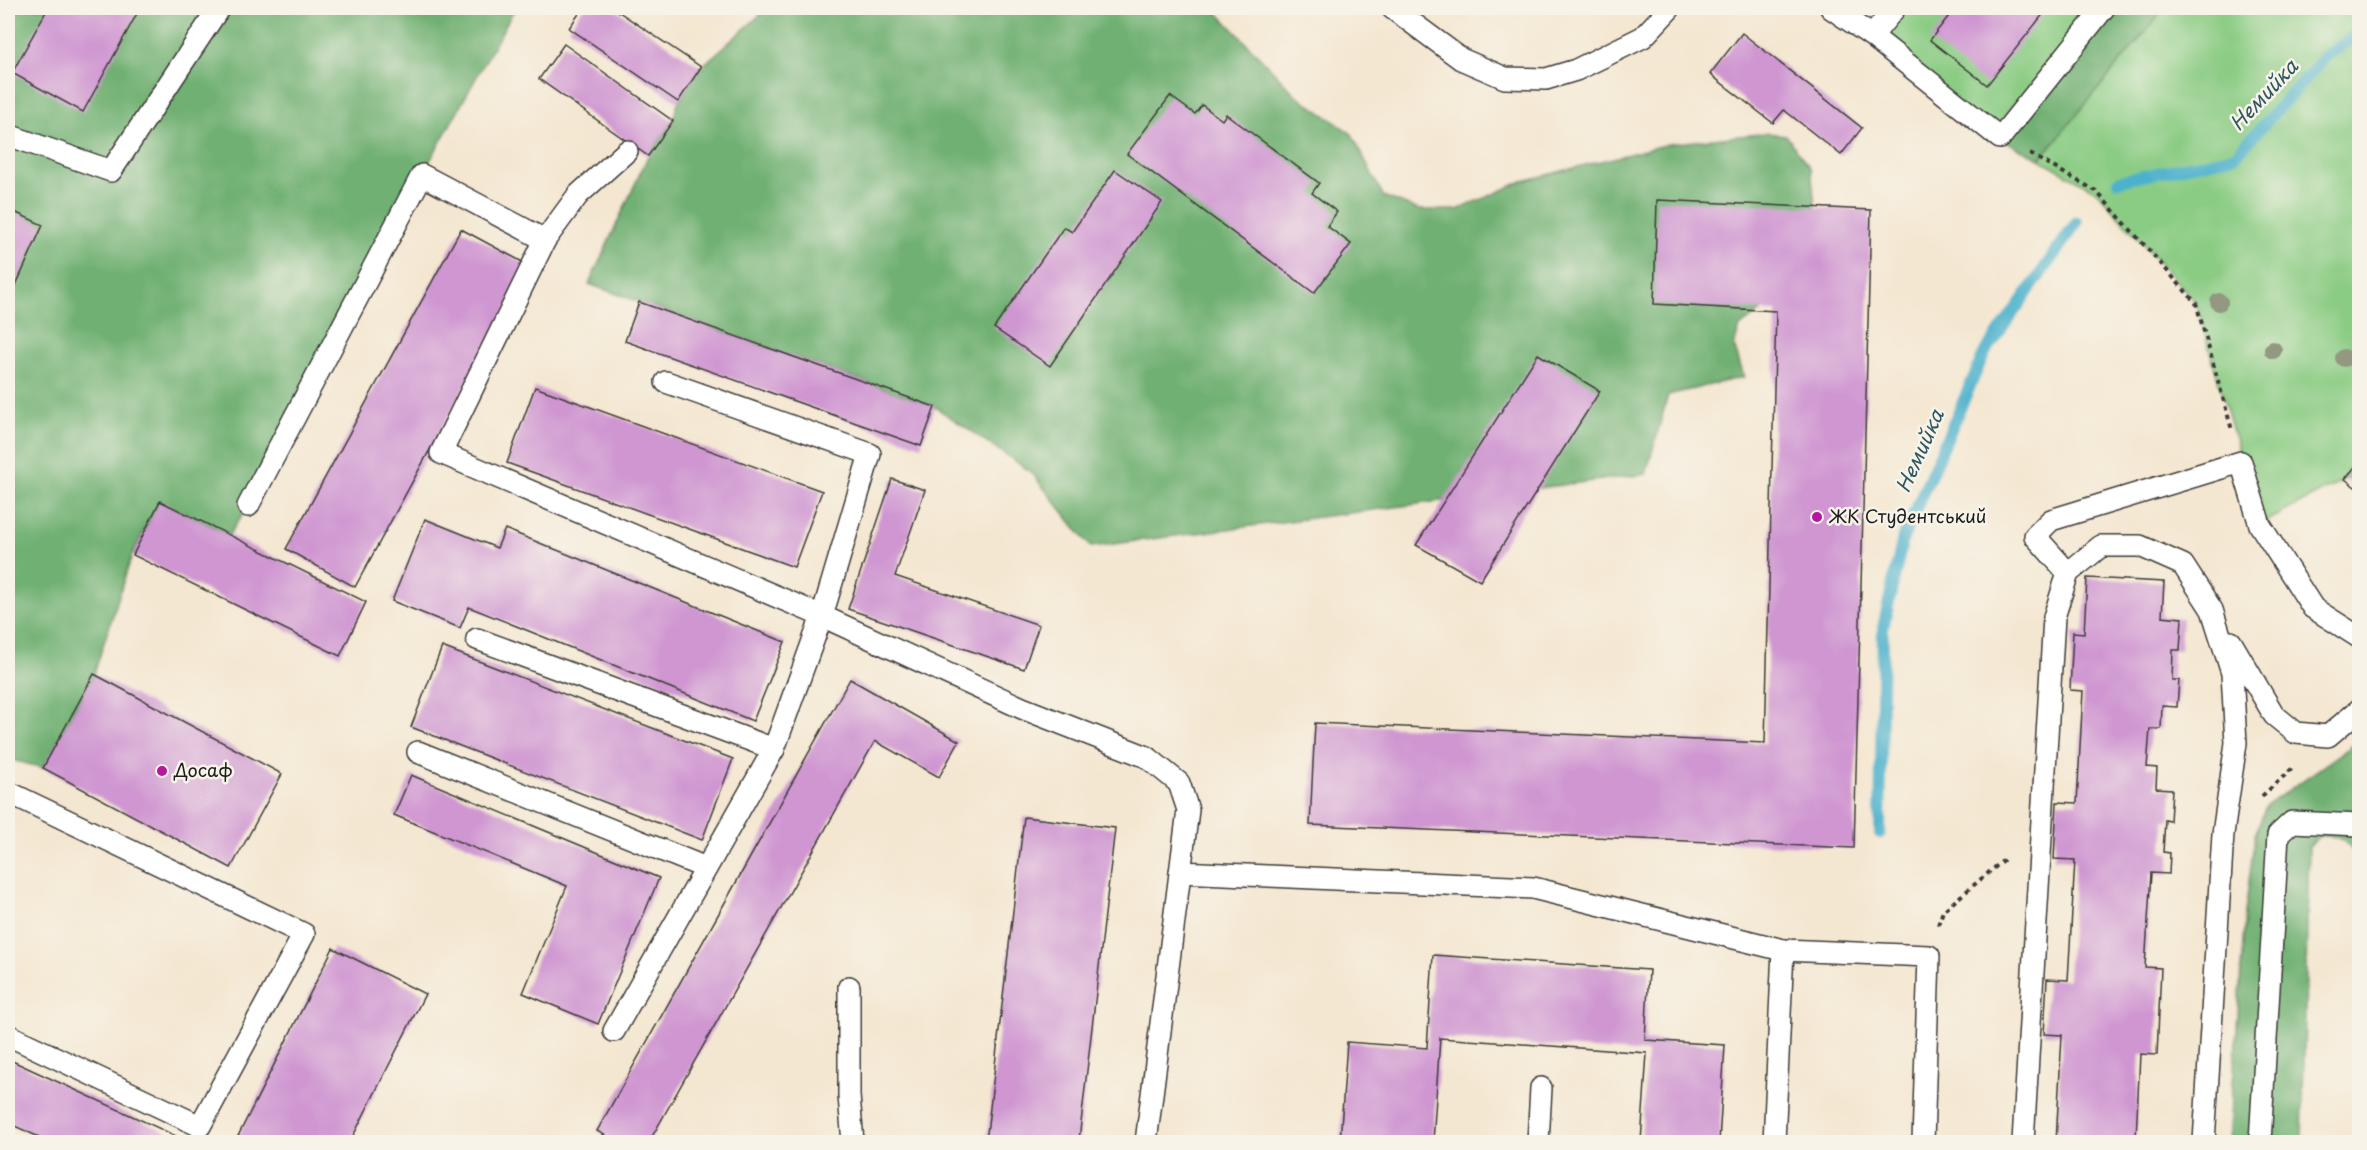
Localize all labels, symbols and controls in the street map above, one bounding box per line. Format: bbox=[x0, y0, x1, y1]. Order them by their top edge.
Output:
water label: Немийка bbox=[2222, 51, 2305, 137]
water label: Немийка bbox=[1887, 404, 1951, 497]
place label: ЖК Студентський bbox=[1829, 502, 1986, 529]
marker: ЖК Студентський bbox=[1810, 510, 1824, 524]
place label: Досаф bbox=[173, 756, 233, 783]
marker: Досаф bbox=[155, 764, 169, 778]

